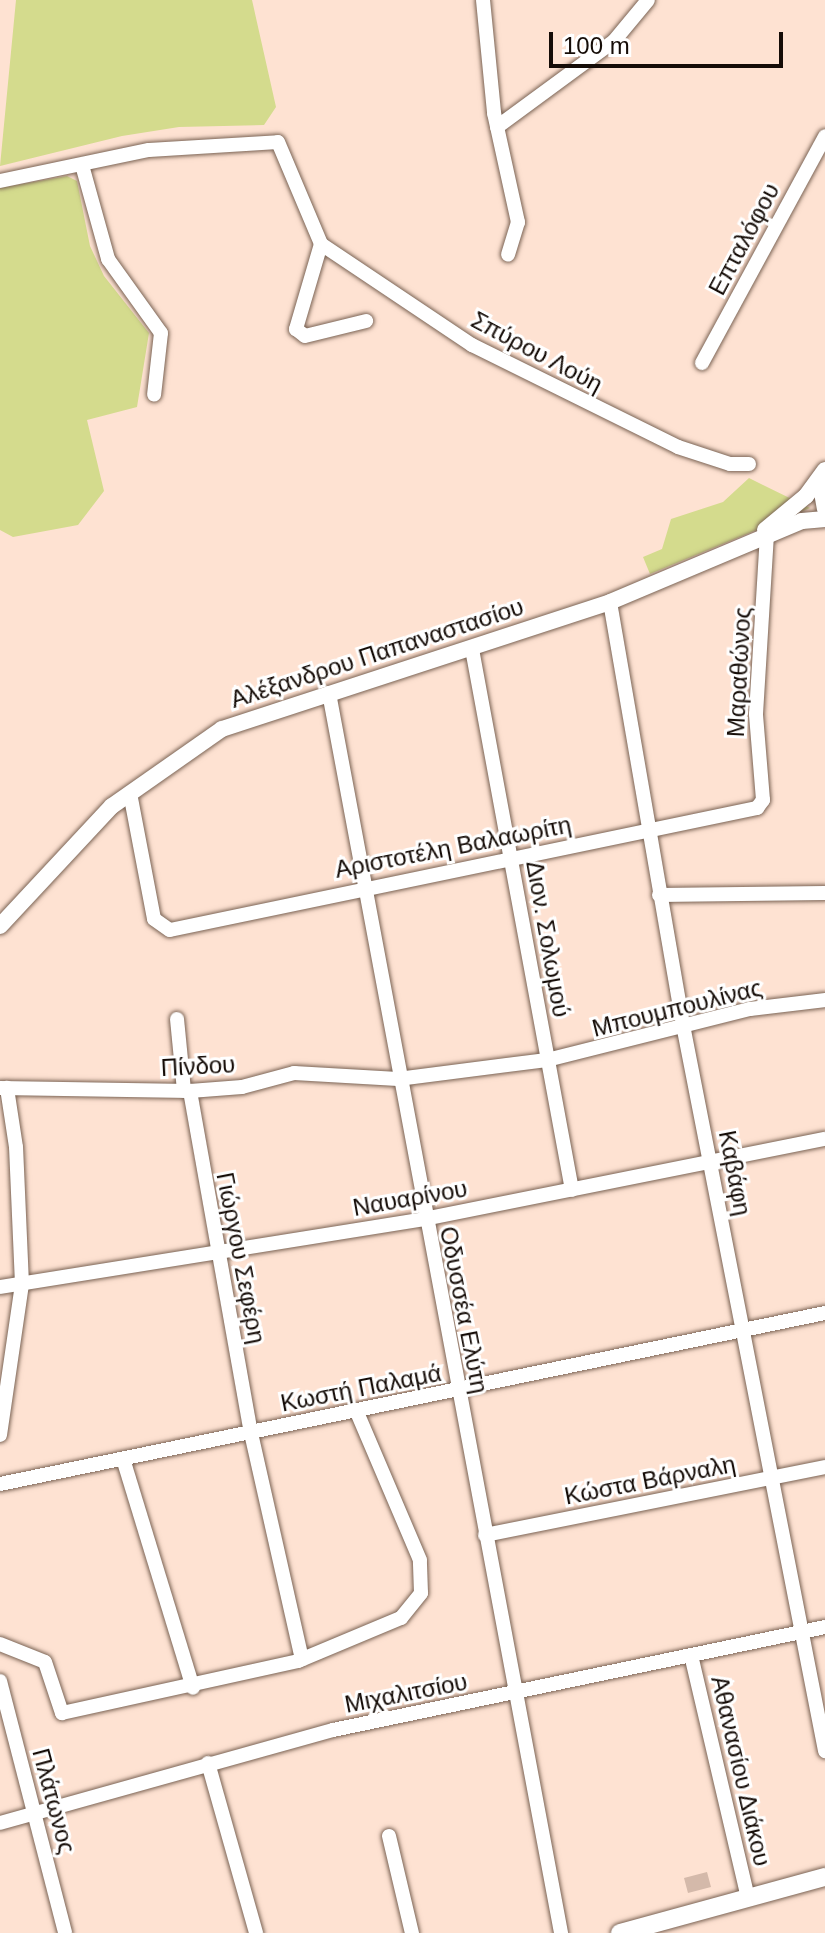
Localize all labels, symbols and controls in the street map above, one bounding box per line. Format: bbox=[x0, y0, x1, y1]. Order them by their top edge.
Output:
scale bar bbox=[553, 16, 787, 66]
text: 100 m bbox=[563, 32, 630, 59]
street label: Επταλόφου bbox=[703, 178, 785, 300]
street label: Σπύρου Λούη bbox=[466, 305, 608, 399]
street label: Αλέξανδρου Παπαναστασίου bbox=[227, 592, 527, 714]
street label: Μαραθώνος bbox=[721, 606, 757, 738]
street label: Αριστοτέλη Βαλαωρίτη bbox=[332, 810, 574, 884]
street label: Διον. Σολωμού bbox=[520, 858, 576, 1020]
street label: Μπουμπουλίνας bbox=[589, 973, 765, 1043]
street label: Πίνδου bbox=[160, 1050, 236, 1082]
street label: Καβάφη bbox=[713, 1128, 757, 1218]
street label: Γιώργου Σεφέρη bbox=[210, 1170, 272, 1346]
street label: Ναυαρίνου bbox=[351, 1174, 469, 1222]
street label: Οδυσσέα Ελύτη bbox=[434, 1224, 494, 1396]
street label: Κωστή Παλαμά bbox=[278, 1358, 444, 1418]
street label: Κώστα Βάρναλη bbox=[562, 1449, 738, 1511]
street label: Μιχαλιτσίου bbox=[342, 1667, 470, 1719]
street label: Αθανασίου Διάκου bbox=[705, 1672, 777, 1870]
street label: Πλάτωνος bbox=[26, 1745, 82, 1857]

